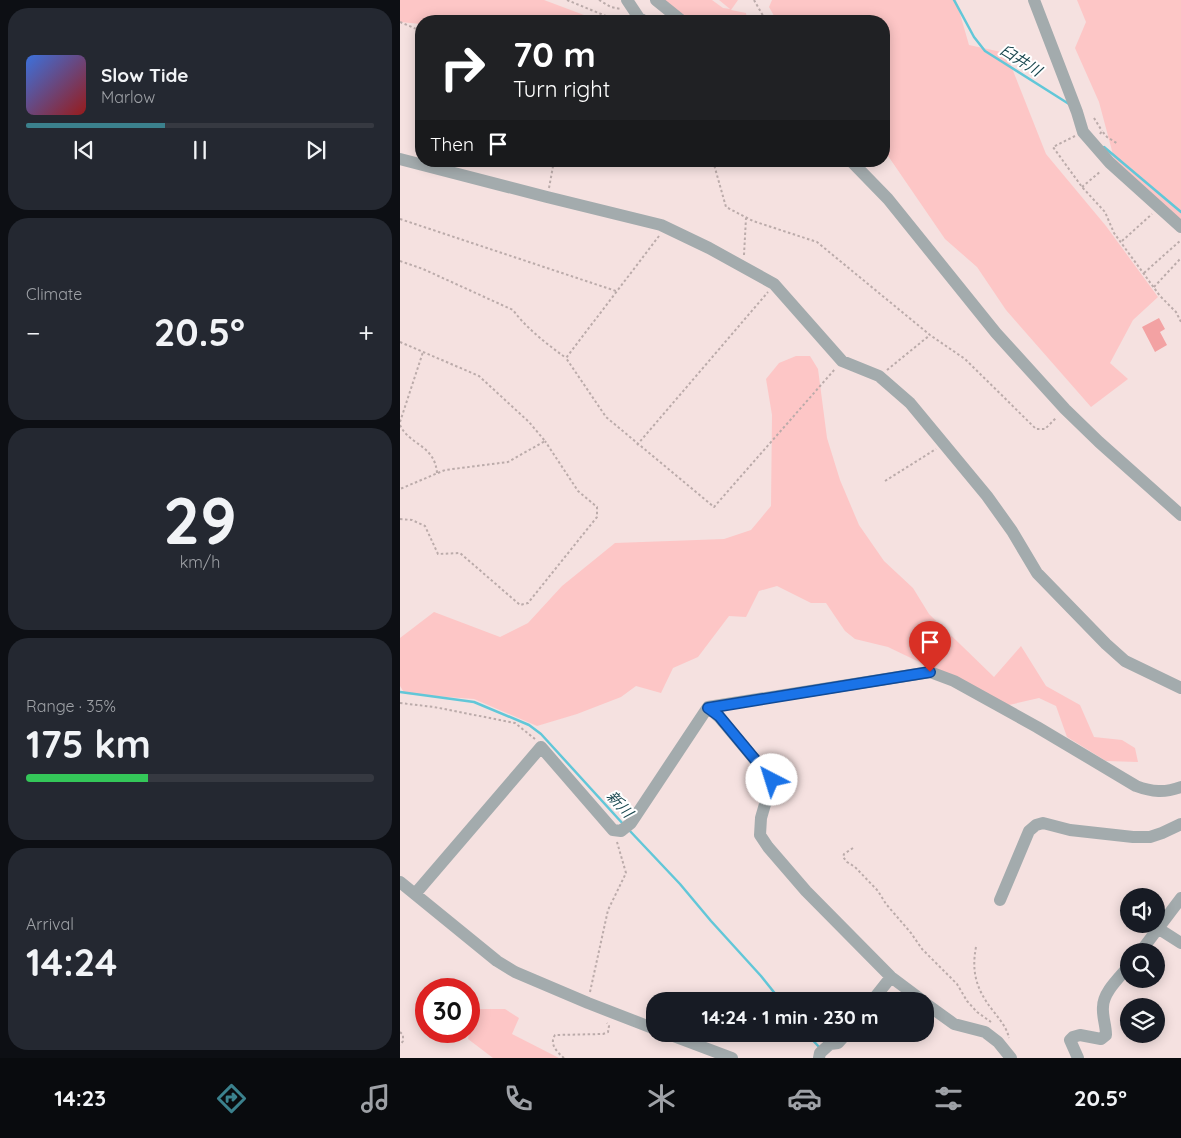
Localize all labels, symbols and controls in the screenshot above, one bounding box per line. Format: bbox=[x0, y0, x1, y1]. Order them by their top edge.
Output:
text: 70 m bbox=[513, 32, 596, 76]
icon: right bbox=[430, 35, 495, 100]
water label: 臼井川 bbox=[997, 40, 1047, 81]
text: Slow Tide bbox=[101, 63, 189, 87]
text: Turn right bbox=[513, 75, 610, 103]
text: Marlow bbox=[101, 87, 155, 107]
icon: arrive bbox=[484, 130, 512, 158]
text: Then bbox=[430, 132, 474, 156]
icon: previous bbox=[70, 136, 98, 164]
icon: pause bbox=[186, 136, 214, 164]
icon: next bbox=[302, 136, 330, 164]
text: Climate bbox=[26, 284, 82, 304]
text: 20.5° bbox=[154, 308, 245, 356]
text: − bbox=[26, 315, 41, 350]
text: + bbox=[358, 315, 374, 350]
text: 29 bbox=[163, 479, 237, 560]
text: km/h bbox=[180, 552, 220, 572]
pin bbox=[909, 621, 951, 672]
icon: arrive bbox=[916, 628, 944, 656]
text: Range · 35% bbox=[26, 696, 116, 716]
text: 175 km bbox=[26, 720, 151, 768]
position arrow bbox=[745, 753, 797, 805]
water label: 新川 bbox=[603, 787, 639, 823]
map controls bbox=[1120, 888, 1165, 1043]
button: sound bbox=[1120, 888, 1165, 933]
text: Arrival bbox=[26, 914, 74, 934]
text: 14:24 bbox=[26, 938, 117, 986]
button: search bbox=[1120, 943, 1165, 988]
speed limit sign: 30 bbox=[415, 978, 480, 1043]
button: layers bbox=[1120, 998, 1165, 1043]
text: 14:24 · 1 min · 230 m bbox=[701, 1005, 879, 1029]
icon: directions bbox=[214, 1081, 249, 1116]
icon: music bbox=[358, 1081, 393, 1116]
icon: phone bbox=[501, 1081, 536, 1116]
icon: climate bbox=[644, 1081, 679, 1116]
icon: car bbox=[787, 1081, 822, 1116]
icon: filters bbox=[931, 1081, 966, 1116]
text: 14:23 bbox=[54, 1084, 106, 1112]
text: 20.5° bbox=[1074, 1084, 1127, 1112]

